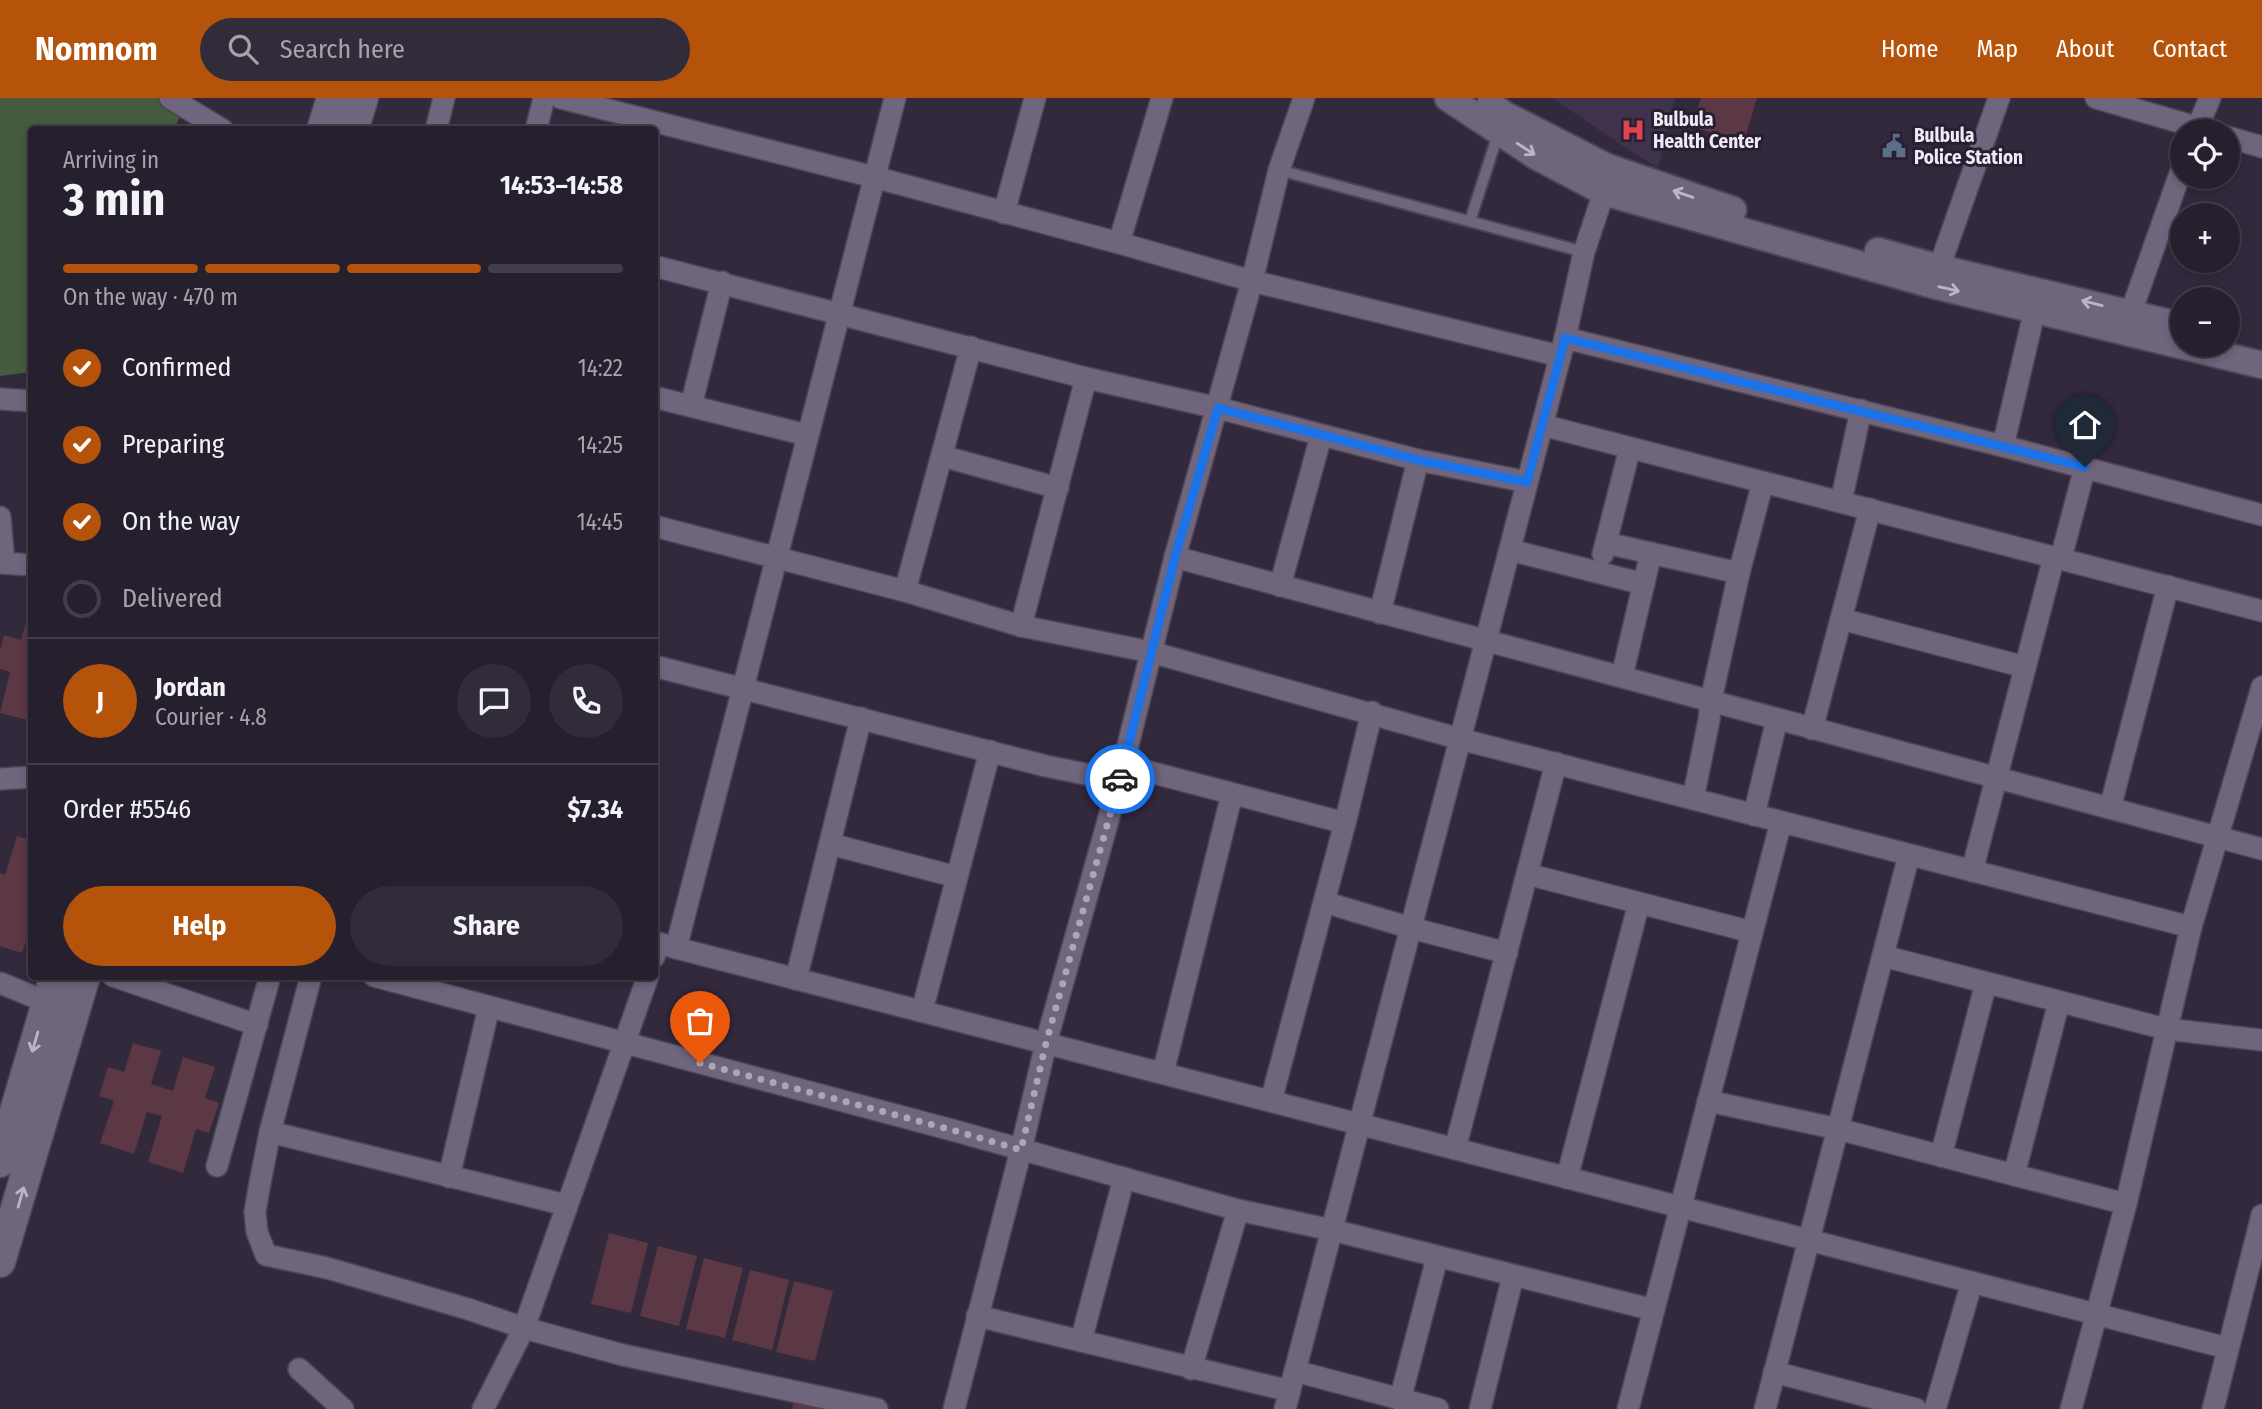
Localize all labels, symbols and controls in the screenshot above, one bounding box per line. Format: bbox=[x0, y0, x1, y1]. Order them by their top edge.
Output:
search box bbox=[200, 18, 690, 81]
text: Nomnom bbox=[35, 29, 158, 69]
icon: search bbox=[224, 30, 262, 68]
text: Search here bbox=[280, 34, 405, 65]
text: Home bbox=[1881, 35, 1938, 63]
text: Map bbox=[1976, 35, 2018, 63]
text: About bbox=[2056, 35, 2114, 63]
text: Contact bbox=[2152, 35, 2227, 63]
place label: Bulbula Health Center bbox=[1653, 108, 1762, 153]
hospital icon: Bulbula Health Center bbox=[1619, 116, 1647, 144]
map controls bbox=[2170, 119, 2240, 357]
button: locate bbox=[2170, 119, 2240, 189]
place label: Bulbula Police Station bbox=[1914, 124, 2023, 169]
public building icon: Bulbula Police Station bbox=[1880, 132, 1908, 160]
one-way arrow bbox=[1516, 142, 1535, 156]
text: Arriving in bbox=[63, 146, 159, 174]
text: 14:53–14:58 bbox=[500, 170, 623, 201]
text: 3 min bbox=[63, 172, 165, 227]
one-way arrow bbox=[1673, 187, 1695, 199]
button: + bbox=[2170, 203, 2240, 273]
text: On the way · 470 m bbox=[63, 283, 238, 311]
one-way arrow bbox=[1938, 283, 1960, 296]
button: − bbox=[2170, 287, 2240, 357]
one-way arrow bbox=[2081, 296, 2104, 309]
icon: check bbox=[63, 349, 101, 387]
text: Confirmed bbox=[122, 352, 232, 383]
text: 14:22 bbox=[578, 354, 623, 382]
pin bbox=[2055, 395, 2115, 467]
icon: home bbox=[2066, 406, 2104, 444]
icon: check bbox=[63, 426, 101, 464]
text: Preparing bbox=[122, 429, 224, 460]
text: 14:25 bbox=[577, 431, 623, 459]
icon: check bbox=[63, 503, 101, 541]
text: On the way bbox=[122, 506, 240, 537]
text: 14:45 bbox=[577, 508, 623, 536]
text: Delivered bbox=[122, 583, 223, 614]
button: chat bbox=[457, 664, 531, 738]
button: phone bbox=[549, 664, 623, 738]
text: Jordan bbox=[155, 672, 226, 703]
text: J bbox=[96, 686, 104, 717]
text: Courier · 4.8 bbox=[155, 703, 267, 731]
courier bbox=[1085, 744, 1155, 814]
icon: car bbox=[1101, 760, 1139, 798]
text: Order #5546 bbox=[63, 794, 191, 825]
text: $7.34 bbox=[567, 794, 623, 825]
button: Help bbox=[63, 886, 336, 966]
button: Share bbox=[350, 886, 623, 966]
pin bbox=[670, 991, 730, 1063]
icon: bag bbox=[681, 1002, 719, 1040]
one-way arrow bbox=[28, 1031, 41, 1053]
one-way arrow bbox=[15, 1186, 28, 1208]

